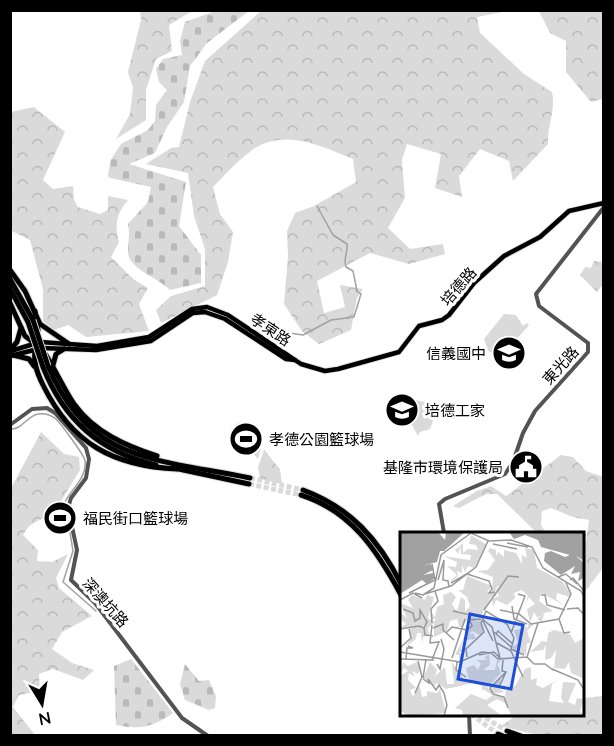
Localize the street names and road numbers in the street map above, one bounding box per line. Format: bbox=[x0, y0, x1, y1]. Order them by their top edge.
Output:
street label: 培德路 bbox=[436, 263, 480, 309]
street label: 孝東路 bbox=[247, 309, 295, 349]
street label: 東光路 bbox=[538, 342, 582, 388]
street label: 深澳坑路 bbox=[79, 574, 133, 630]

